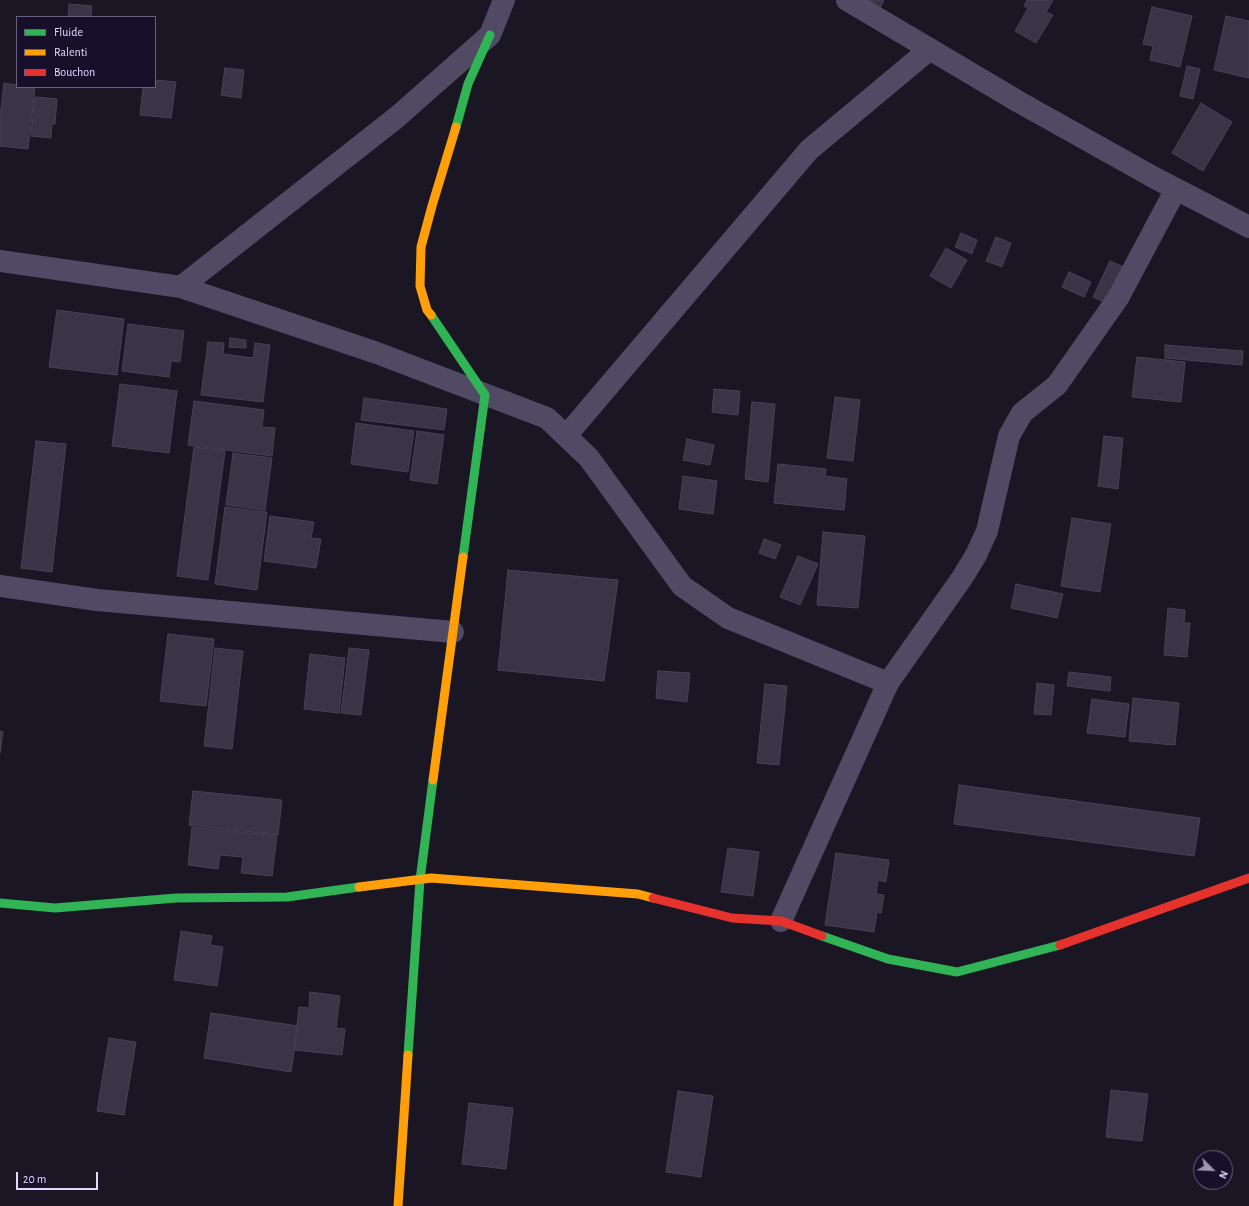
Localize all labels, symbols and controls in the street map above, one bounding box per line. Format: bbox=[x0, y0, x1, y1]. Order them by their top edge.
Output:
legend bbox=[16, 16, 156, 88]
text: Fluide bbox=[54, 26, 83, 38]
text: Ralenti bbox=[54, 46, 87, 58]
text: Bouchon bbox=[54, 66, 95, 78]
north arrow bbox=[1193, 1150, 1233, 1190]
scale bar bbox=[18, 1164, 100, 1190]
text: N bbox=[1217, 1169, 1230, 1180]
text: 20 m bbox=[23, 1173, 46, 1185]

